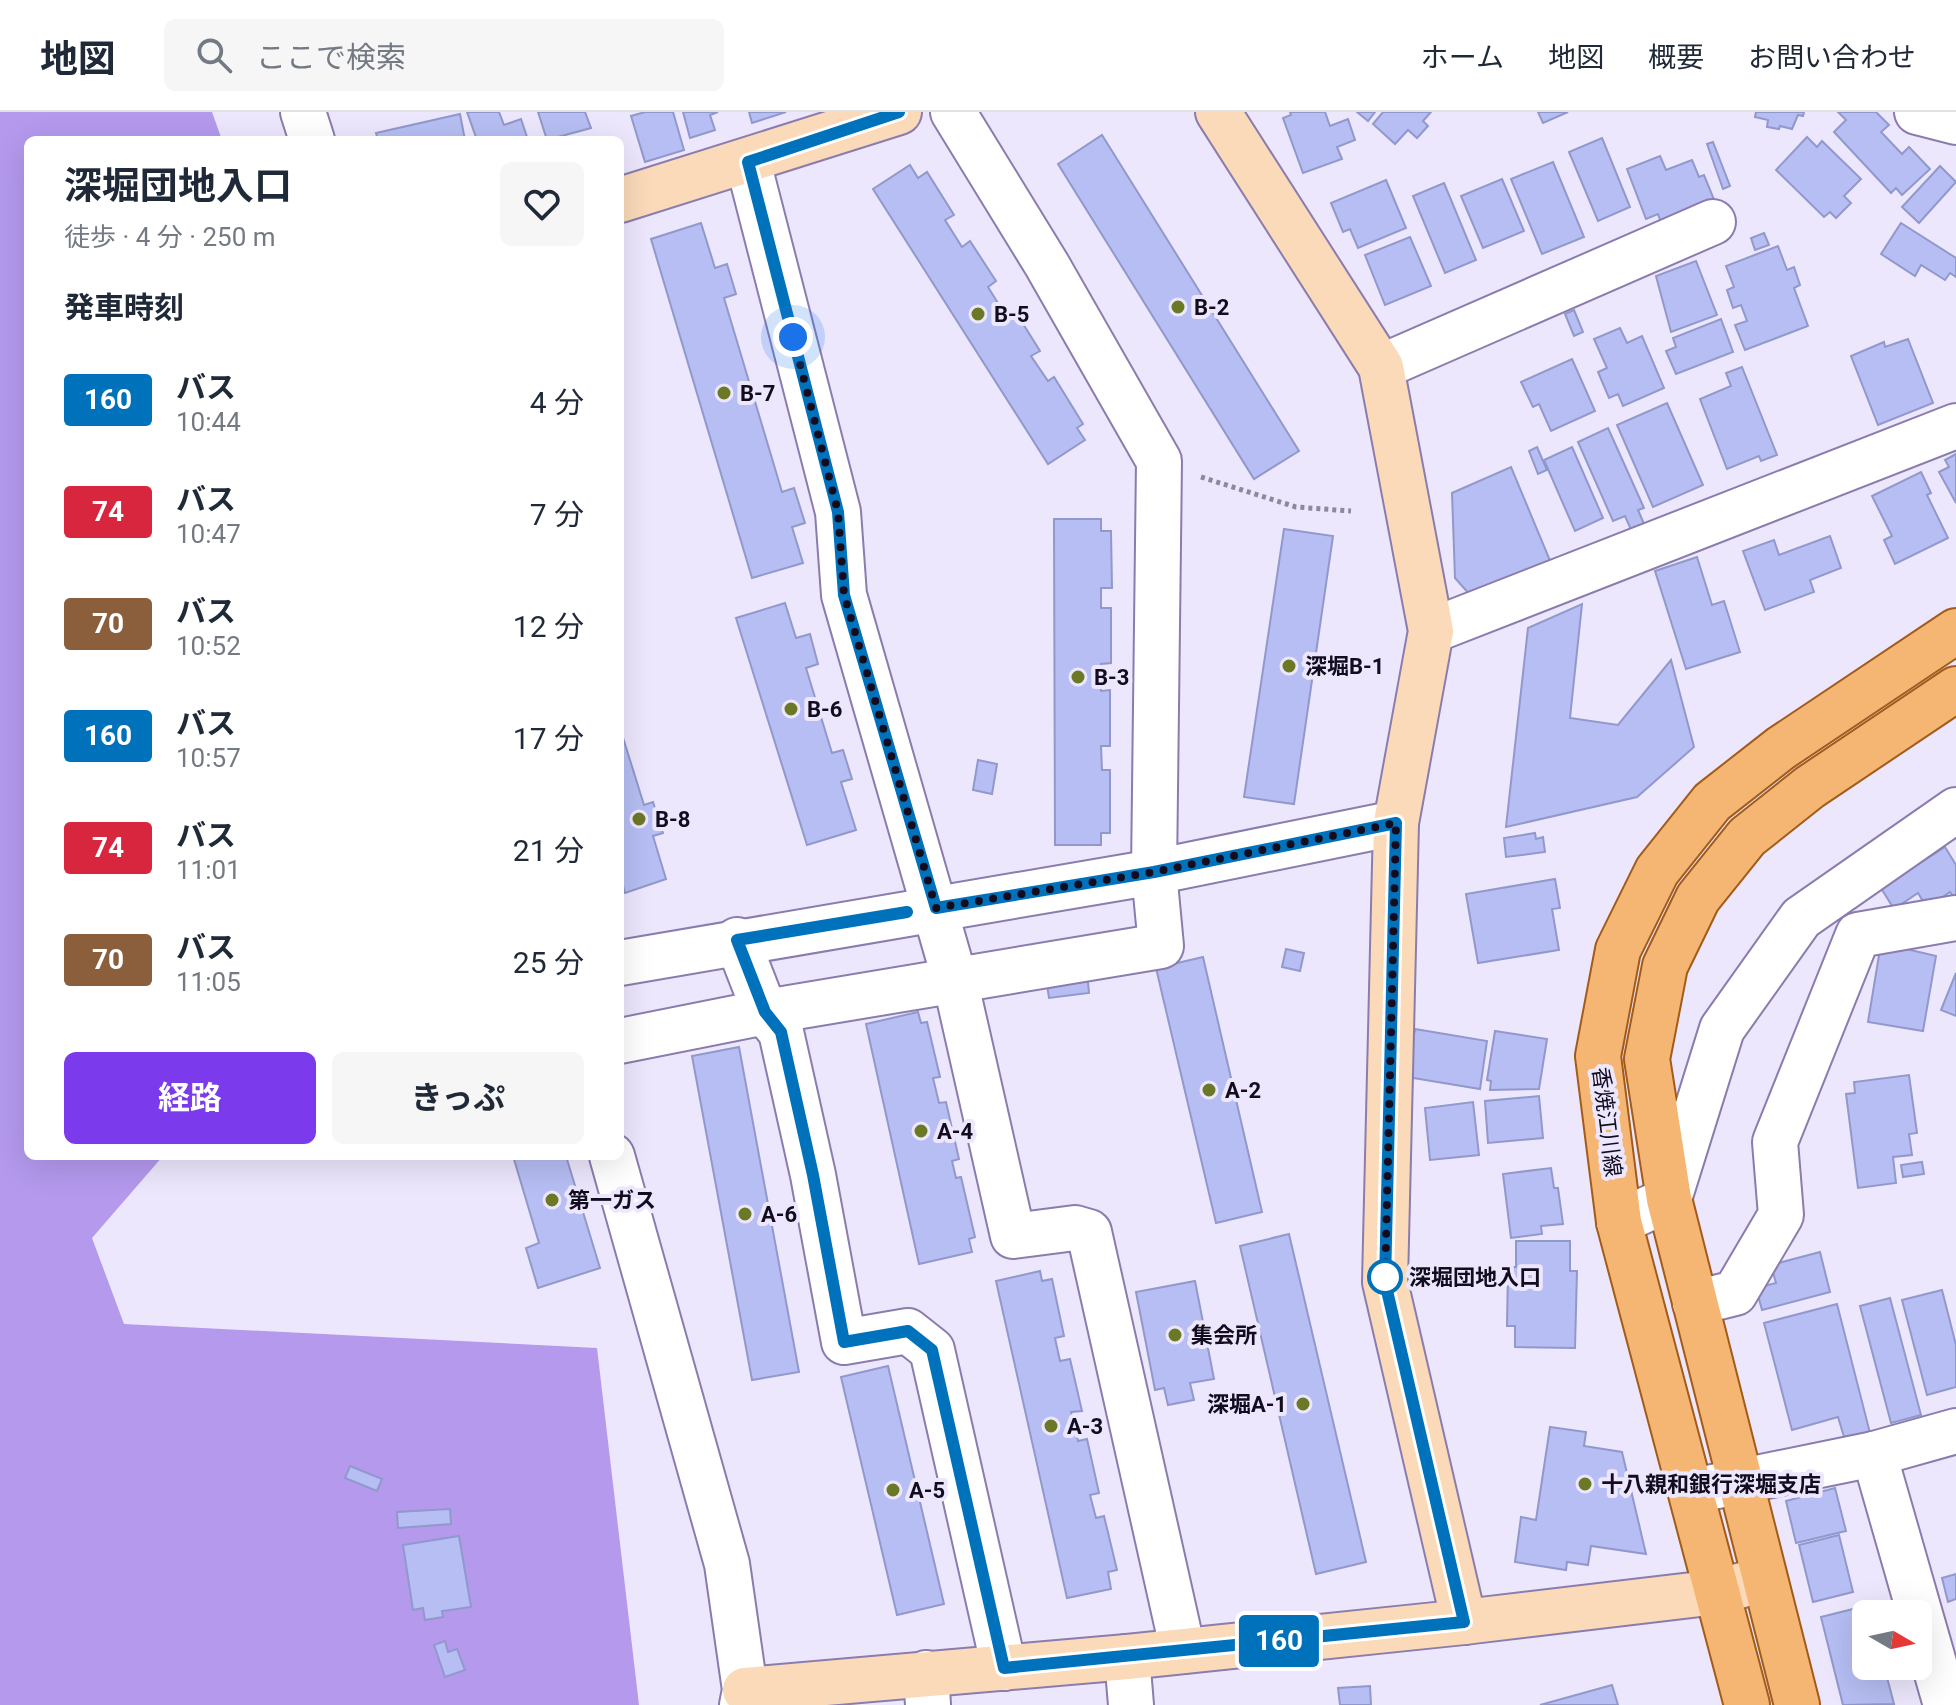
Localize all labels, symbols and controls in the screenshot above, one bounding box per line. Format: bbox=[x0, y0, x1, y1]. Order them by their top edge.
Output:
search box bbox=[164, 19, 724, 91]
icon: search bbox=[192, 33, 236, 77]
text: 地図 bbox=[40, 37, 116, 81]
text: ここで検索 bbox=[256, 40, 406, 75]
text: ホーム bbox=[1421, 41, 1504, 74]
text: 地図 bbox=[1548, 41, 1604, 74]
text: 概要 bbox=[1648, 41, 1704, 74]
text: お問い合わせ bbox=[1748, 41, 1916, 74]
button: heart bbox=[500, 162, 584, 246]
text: 深堀団地入口 bbox=[64, 164, 292, 208]
text: 徒歩 · 4 分 · 250 m bbox=[64, 222, 276, 252]
text: 発車時刻 bbox=[64, 290, 184, 325]
place label: B-2 bbox=[1194, 295, 1229, 320]
marker: B-2 bbox=[1169, 298, 1187, 316]
place label: B-5 bbox=[994, 302, 1029, 327]
marker: B-5 bbox=[969, 305, 987, 323]
your location bbox=[773, 317, 813, 357]
text: バス bbox=[176, 370, 236, 405]
place label: B-7 bbox=[740, 381, 775, 406]
text: 160 bbox=[84, 383, 132, 416]
marker: B-7 bbox=[715, 384, 733, 402]
text: 4 分 bbox=[530, 385, 584, 420]
text: 10:44 bbox=[176, 407, 241, 437]
text: バス bbox=[176, 482, 236, 517]
text: 74 bbox=[92, 495, 124, 528]
text: 7 分 bbox=[530, 497, 584, 532]
text: 10:47 bbox=[176, 519, 241, 549]
text: バス bbox=[176, 594, 236, 629]
text: 70 bbox=[92, 607, 124, 640]
text: 12 分 bbox=[513, 609, 584, 644]
text: 10:52 bbox=[176, 631, 241, 661]
place label: 深堀B-1 bbox=[1305, 654, 1384, 679]
marker: 深堀B-1 bbox=[1280, 657, 1298, 675]
place label: B-3 bbox=[1094, 665, 1129, 690]
marker: B-3 bbox=[1069, 668, 1087, 686]
place label: B-6 bbox=[807, 697, 842, 722]
marker: B-6 bbox=[782, 700, 800, 718]
text: バス bbox=[176, 706, 236, 741]
text: 160 bbox=[84, 719, 132, 752]
text: 17 分 bbox=[513, 721, 584, 756]
text: 10:57 bbox=[176, 743, 241, 773]
place label: B-8 bbox=[655, 807, 690, 832]
marker: B-8 bbox=[630, 810, 648, 828]
text: バス bbox=[176, 818, 236, 853]
text: 74 bbox=[92, 831, 124, 864]
text: 21 分 bbox=[513, 833, 584, 868]
text: 11:01 bbox=[176, 855, 241, 885]
text: バス bbox=[176, 930, 236, 965]
text: 70 bbox=[92, 943, 124, 976]
text: 25 分 bbox=[513, 945, 584, 980]
text: 11:05 bbox=[176, 967, 241, 997]
button: 経路 bbox=[64, 1052, 316, 1144]
button: きっぷ bbox=[332, 1052, 584, 1144]
street label: 香焼江川線 bbox=[1588, 1066, 1626, 1178]
place label: A-2 bbox=[1225, 1078, 1261, 1103]
marker: A-2 bbox=[1200, 1081, 1218, 1099]
place label: A-4 bbox=[937, 1119, 973, 1144]
marker: A-4 bbox=[912, 1122, 930, 1140]
place label: 第一ガス bbox=[568, 1188, 656, 1213]
marker: 第一ガス bbox=[543, 1191, 561, 1209]
place label: A-6 bbox=[761, 1202, 797, 1227]
marker: A-6 bbox=[736, 1205, 754, 1223]
marker: 深堀団地入口 bbox=[1368, 1260, 1402, 1294]
place label: 深堀団地入口 bbox=[1409, 1265, 1541, 1290]
place label: 集会所 bbox=[1191, 1323, 1257, 1348]
marker: 集会所 bbox=[1166, 1326, 1184, 1344]
place label: 深堀A-1 bbox=[1207, 1392, 1287, 1417]
marker: 深堀A-1 bbox=[1294, 1395, 1312, 1413]
place label: A-3 bbox=[1067, 1414, 1103, 1439]
marker: A-3 bbox=[1042, 1417, 1060, 1435]
place label: 十八親和銀行深堀支店 bbox=[1601, 1472, 1821, 1497]
marker: 十八親和銀行深堀支店 bbox=[1576, 1475, 1594, 1493]
place label: A-5 bbox=[909, 1478, 945, 1503]
marker: A-5 bbox=[884, 1481, 902, 1499]
north arrow bbox=[1852, 1600, 1932, 1680]
map controls bbox=[1852, 1600, 1932, 1680]
line badge: 160 bbox=[1233, 1615, 1325, 1667]
text: 160 bbox=[1255, 1624, 1303, 1657]

